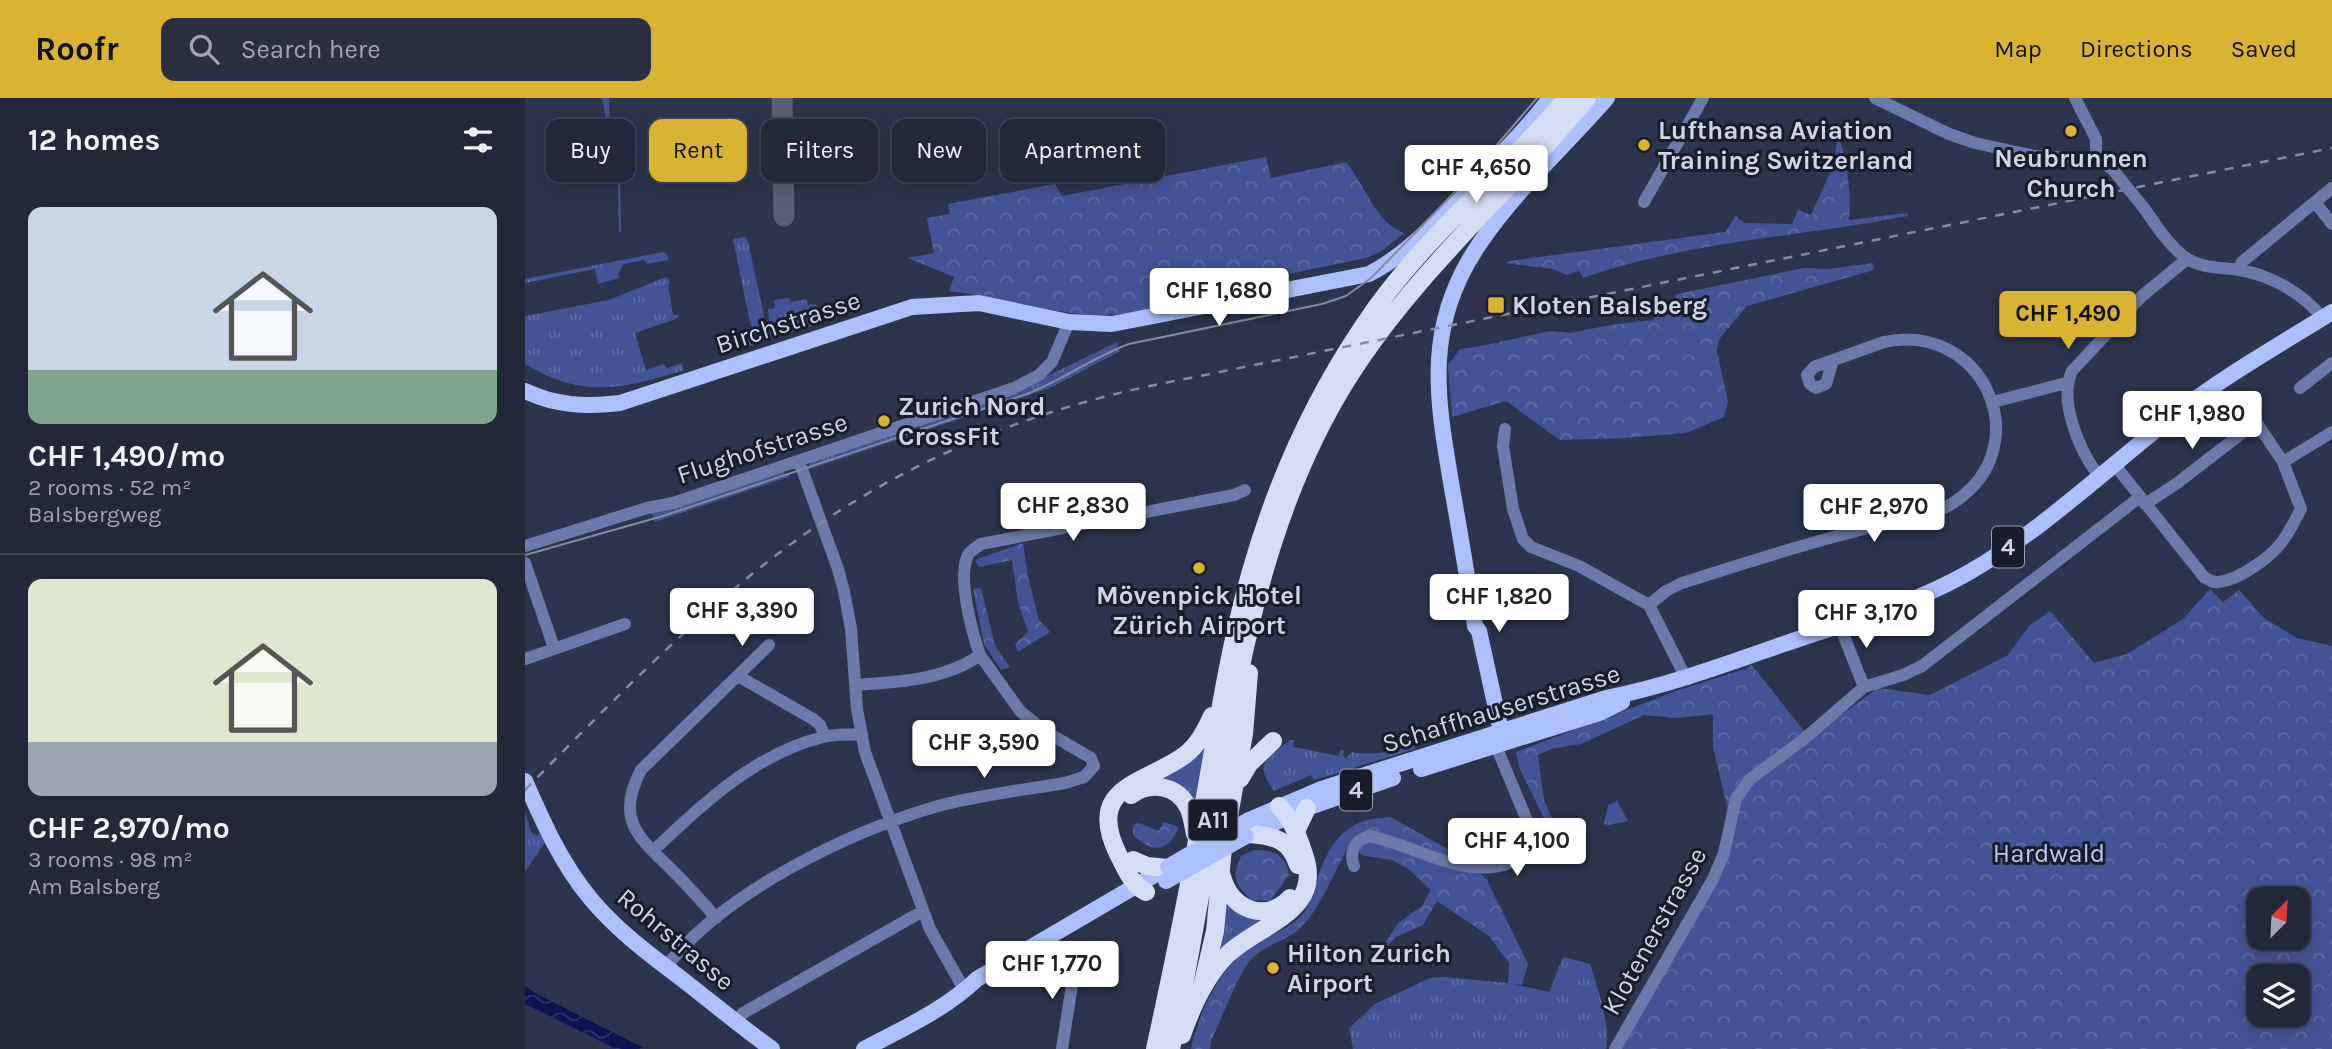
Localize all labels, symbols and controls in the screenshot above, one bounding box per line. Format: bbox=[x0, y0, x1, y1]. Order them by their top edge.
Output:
search box bbox=[161, 18, 651, 81]
text: Roofr bbox=[35, 30, 119, 68]
icon: search bbox=[185, 30, 223, 68]
text: Search here bbox=[241, 34, 381, 65]
text: Map bbox=[1994, 35, 2042, 63]
text: Directions bbox=[2080, 35, 2193, 63]
text: Saved bbox=[2231, 35, 2297, 63]
place label: Lufthansa Aviation Training Switzerland bbox=[1658, 115, 1913, 176]
chip: Buy bbox=[546, 119, 635, 182]
chip: Rent bbox=[649, 119, 747, 182]
chip: Filters bbox=[761, 119, 878, 182]
chip: New bbox=[892, 119, 986, 182]
chip: Apartment bbox=[1000, 119, 1165, 182]
icon: filters bbox=[459, 121, 497, 159]
text: 12 homes bbox=[28, 122, 160, 158]
marker: Neubrunnen Church bbox=[2063, 123, 2079, 139]
marker: Lufthansa Aviation Training Switzerland bbox=[1636, 137, 1652, 153]
place label: Neubrunnen Church bbox=[1994, 143, 2148, 204]
pin: CHF 4,650 bbox=[1396, 146, 1556, 205]
text: CHF 4,650 bbox=[1421, 154, 1531, 181]
icon: home bbox=[200, 253, 326, 379]
pin: CHF 1,680 bbox=[1139, 268, 1299, 328]
text: CHF 1,680 bbox=[1166, 277, 1272, 304]
street label: Birchstrasse bbox=[712, 285, 864, 360]
place label: Kloten Balsberg bbox=[1512, 290, 1707, 321]
pin: CHF 1,490 bbox=[1988, 292, 2148, 351]
marker: Kloten Balsberg bbox=[1486, 295, 1506, 315]
text: CHF 1,490 bbox=[2015, 300, 2121, 327]
place label: Zurich Nord CrossFit bbox=[898, 391, 1045, 452]
pin: CHF 1,980 bbox=[2112, 392, 2272, 451]
text: CHF 1,980 bbox=[2139, 400, 2245, 427]
street label: Flughofstrasse bbox=[673, 406, 851, 491]
marker: Zurich Nord CrossFit bbox=[876, 413, 892, 429]
text: CHF 1,490/mo bbox=[28, 438, 225, 474]
text: 2 rooms · 52 m² bbox=[28, 474, 191, 501]
pin: CHF 2,830 bbox=[993, 484, 1153, 543]
pin: CHF 2,970 bbox=[1794, 484, 1954, 544]
text: CHF 2,830 bbox=[1017, 492, 1129, 519]
text: CHF 2,970 bbox=[1820, 493, 1928, 520]
text: Balsbergweg bbox=[28, 501, 161, 528]
road number: 4 bbox=[1992, 526, 2024, 568]
marker: Mövenpick Hotel Zürich Airport bbox=[1191, 560, 1207, 576]
pin: CHF 1,820 bbox=[1419, 574, 1579, 634]
place label: Mövenpick Hotel Zürich Airport bbox=[1096, 580, 1302, 641]
text: CHF 1,820 bbox=[1446, 583, 1552, 610]
pin: CHF 3,390 bbox=[662, 588, 822, 648]
pin: CHF 3,170 bbox=[1786, 590, 1946, 650]
text: CHF 3,390 bbox=[686, 597, 798, 624]
text: CHF 3,170 bbox=[1814, 599, 1918, 626]
icon: home bbox=[200, 625, 326, 751]
street label: Schaffhauserstrasse bbox=[1379, 658, 1624, 759]
pin: CHF 3,590 bbox=[904, 720, 1064, 780]
text: CHF 3,590 bbox=[928, 729, 1040, 756]
road number: 4 bbox=[1340, 770, 1372, 810]
road number: A11 bbox=[1189, 800, 1237, 840]
text: CHF 2,970/mo bbox=[28, 810, 230, 846]
pin: CHF 4,100 bbox=[1437, 818, 1597, 878]
text: CHF 4,100 bbox=[1464, 827, 1570, 854]
park label: Hardwald bbox=[1993, 838, 2105, 869]
street label: Klotenerstrasse bbox=[1596, 842, 1713, 1020]
text: 3 rooms · 98 m² bbox=[28, 846, 193, 873]
text: Am Balsberg bbox=[28, 873, 160, 900]
street label: Rohrstrasse bbox=[611, 882, 740, 997]
north arrow bbox=[2247, 887, 2310, 950]
map controls bbox=[2247, 887, 2310, 1027]
place label: Hilton Zurich Airport bbox=[1287, 938, 1451, 999]
pin: CHF 1,770 bbox=[972, 942, 1132, 1001]
text: CHF 1,770 bbox=[1002, 950, 1102, 977]
marker: Hilton Zurich Airport bbox=[1265, 960, 1281, 976]
button: layers bbox=[2247, 964, 2310, 1027]

